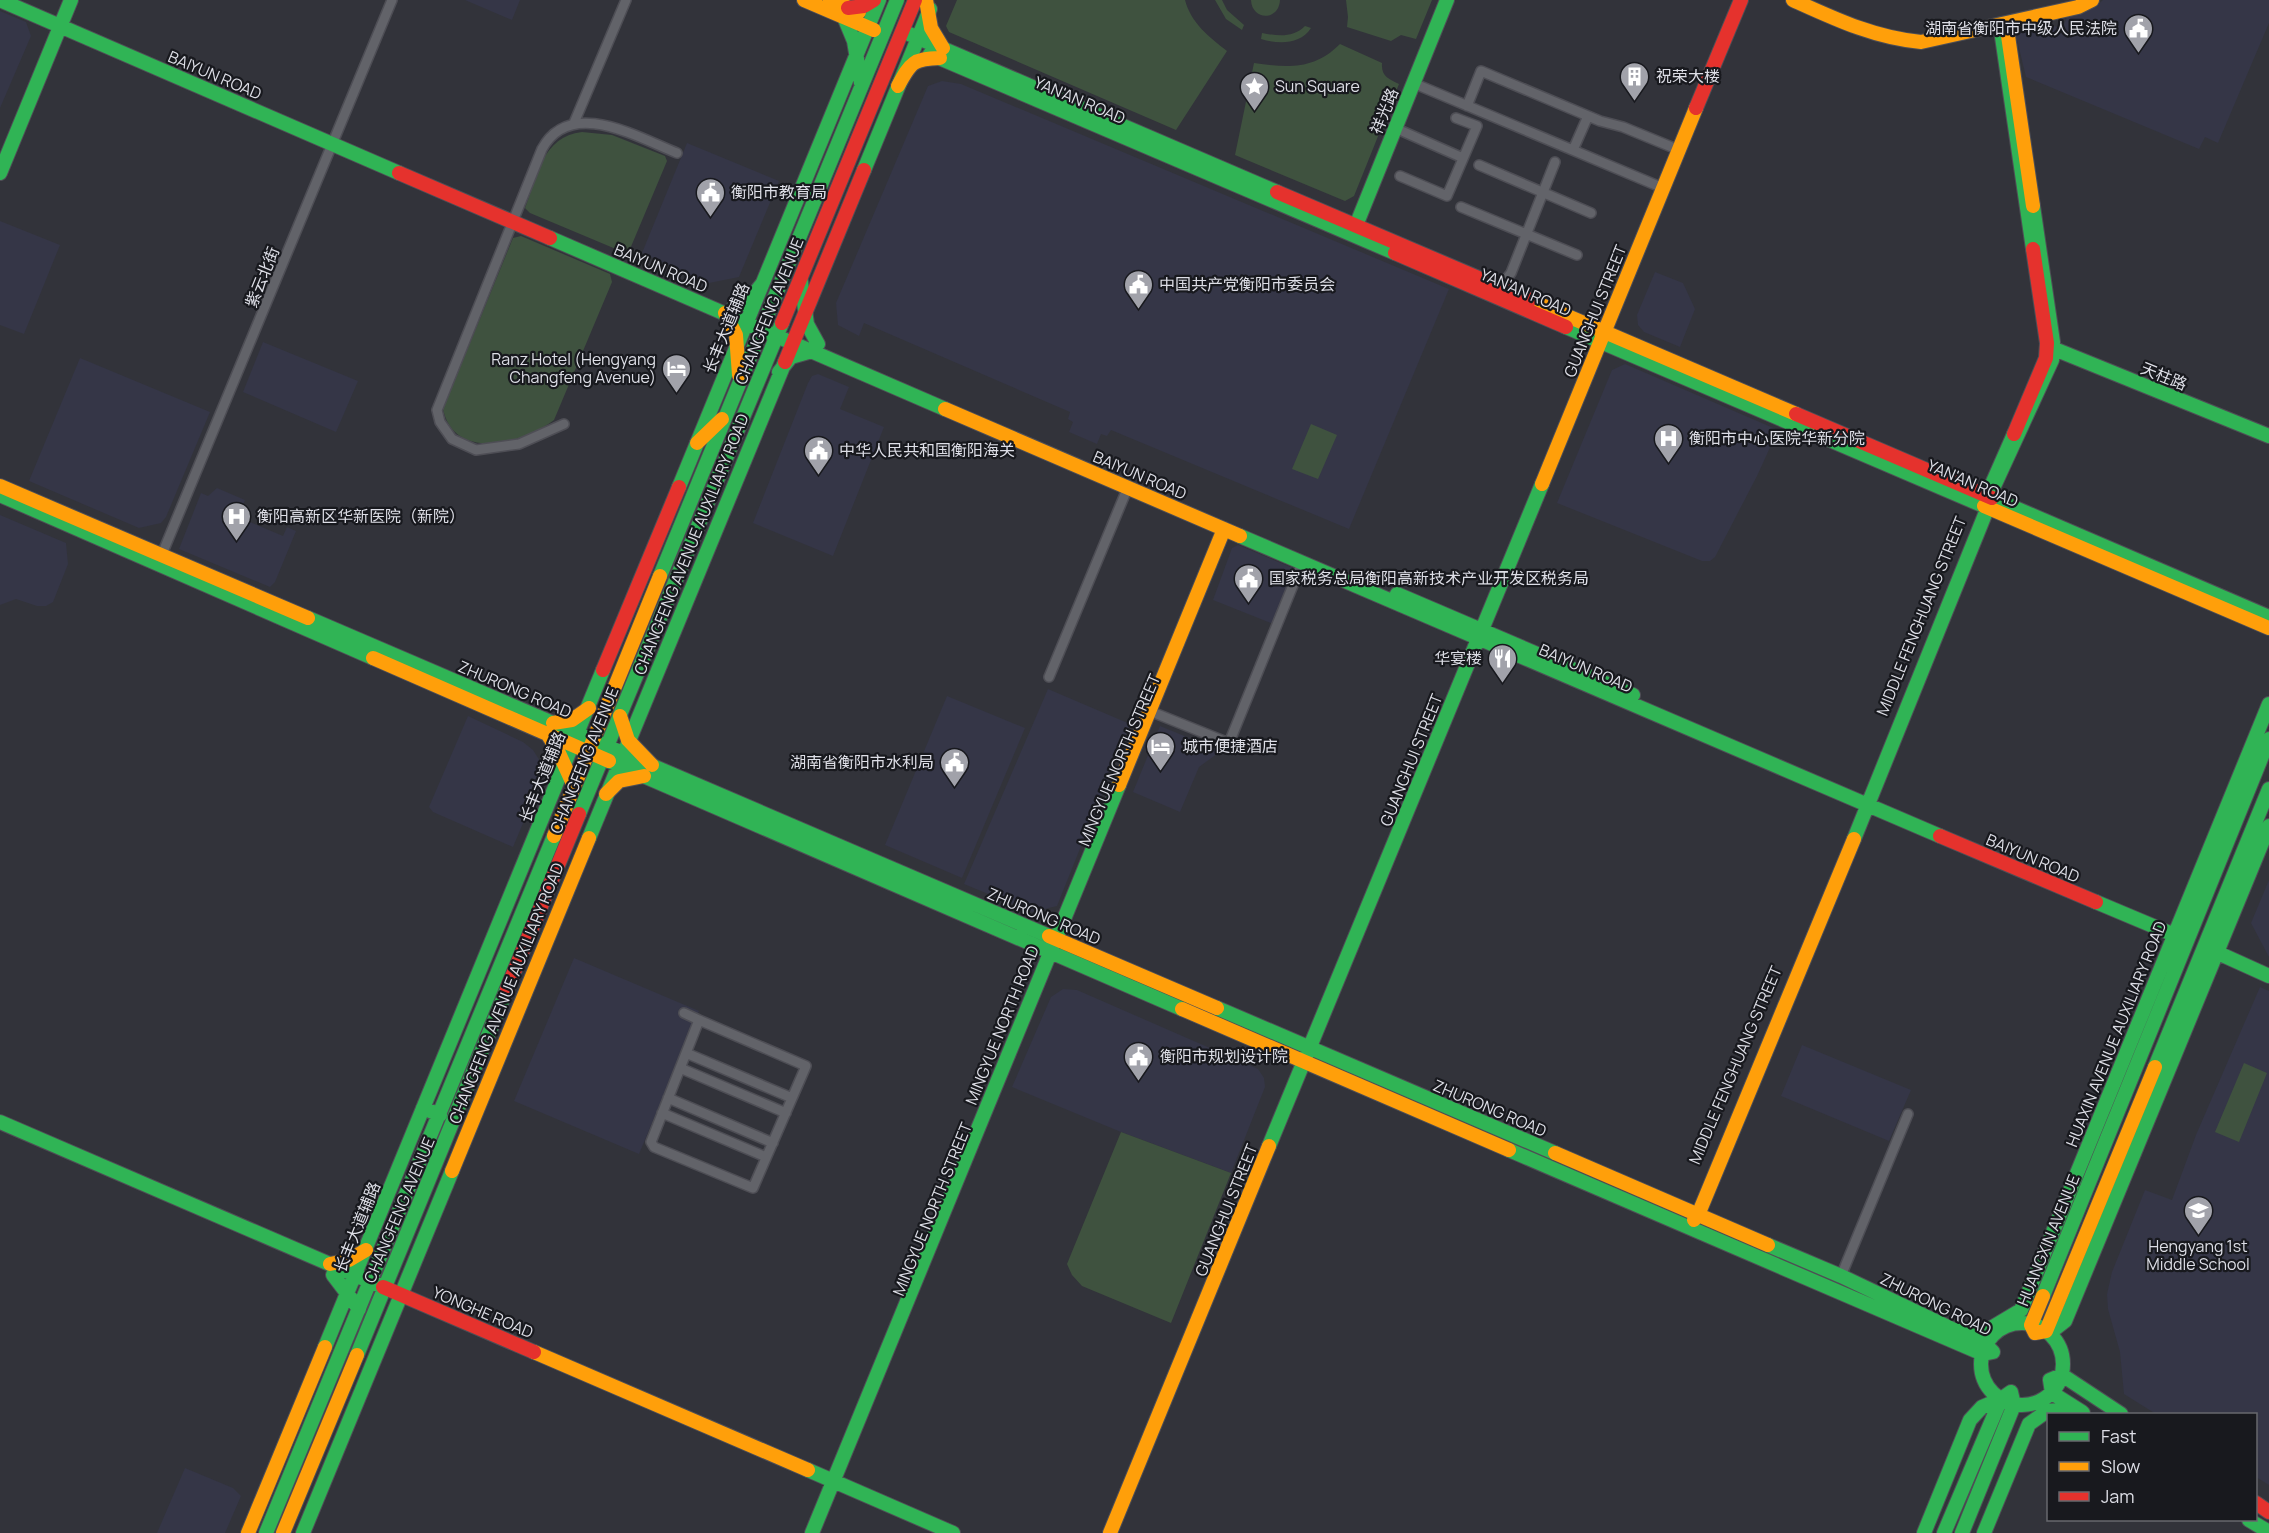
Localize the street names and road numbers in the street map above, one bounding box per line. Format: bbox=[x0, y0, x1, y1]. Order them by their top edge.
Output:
street label: BAIYUN ROAD bbox=[165, 45, 265, 105]
street label: YAN'AN ROAD bbox=[1031, 71, 1129, 129]
street label: 祥光路 bbox=[1365, 85, 1403, 137]
street label: CHANGFENG AVENUE bbox=[729, 234, 809, 388]
street label: BAIYUN ROAD bbox=[611, 238, 711, 298]
street label: GUANGHUI STREET bbox=[1558, 241, 1632, 380]
street label: 紫云北街 bbox=[240, 243, 284, 311]
street label: YAN'AN ROAD bbox=[1477, 263, 1575, 321]
street label: 长丰大道辅路 bbox=[698, 279, 754, 377]
street label: 天柱路 bbox=[2138, 357, 2190, 395]
street label: CHANGFENG AVENUE AUXILIARY ROAD bbox=[628, 410, 754, 678]
street label: BAIYUN ROAD bbox=[1090, 445, 1190, 505]
street label: YAN'AN ROAD bbox=[1924, 454, 2022, 512]
street label: MIDDLE FENGHUANG STREET bbox=[1871, 513, 1971, 719]
street label: BAIYUN ROAD bbox=[1536, 638, 1636, 698]
street label: ZHURONG ROAD bbox=[455, 655, 575, 723]
street label: MINGYUE NORTH STREET bbox=[1073, 670, 1165, 849]
street label: CHANGFENG AVENUE bbox=[544, 683, 624, 837]
street label: GUANGHUI STREET bbox=[1374, 690, 1448, 829]
street label: 长丰大道辅路 bbox=[514, 728, 570, 826]
street label: BAIYUN ROAD bbox=[1983, 828, 2083, 888]
street label: CHANGFENG AVENUE AUXILIARY ROAD bbox=[443, 859, 569, 1127]
street label: ZHURONG ROAD bbox=[984, 882, 1104, 950]
street label: HUAXIN AVENUE AUXILIARY ROAD bbox=[2061, 918, 2172, 1150]
street label: MINGYUE NORTH ROAD bbox=[960, 942, 1044, 1108]
street label: MIDDLE FENGHUANG STREET bbox=[1683, 962, 1787, 1167]
street label: ZHURONG ROAD bbox=[1430, 1074, 1550, 1142]
street label: MINGYUE NORTH STREET bbox=[887, 1119, 977, 1299]
street label: CHANGFENG AVENUE bbox=[358, 1134, 440, 1286]
street label: GUANGHUI STREET bbox=[1189, 1140, 1263, 1279]
street label: HUANGXIN AVENUE bbox=[2012, 1171, 2084, 1309]
street label: 长丰大道辅路 bbox=[329, 1178, 385, 1276]
street label: ZHURONG ROAD bbox=[1877, 1268, 1996, 1341]
street label: YONGHE ROAD bbox=[429, 1281, 537, 1343]

